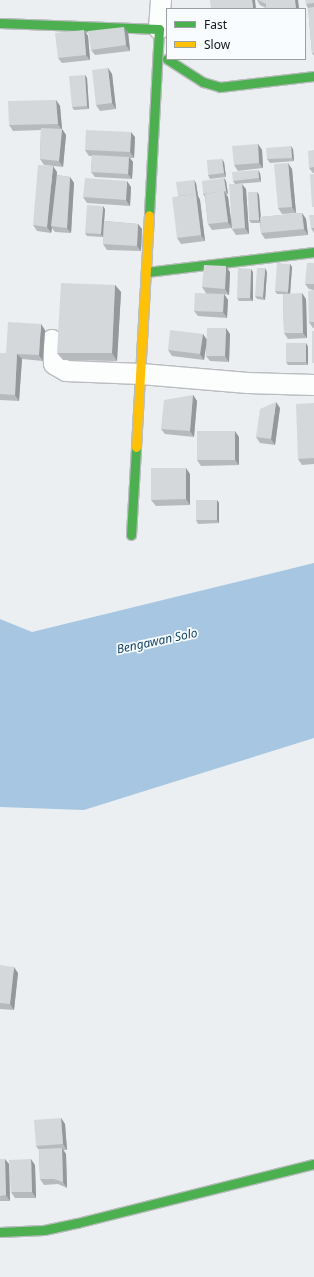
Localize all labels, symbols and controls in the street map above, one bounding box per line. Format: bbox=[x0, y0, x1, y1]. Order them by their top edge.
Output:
legend bbox=[166, 8, 306, 60]
text: Fast bbox=[204, 16, 227, 33]
text: Slow bbox=[204, 36, 230, 53]
water label: Bengawan Solo bbox=[115, 625, 199, 657]

